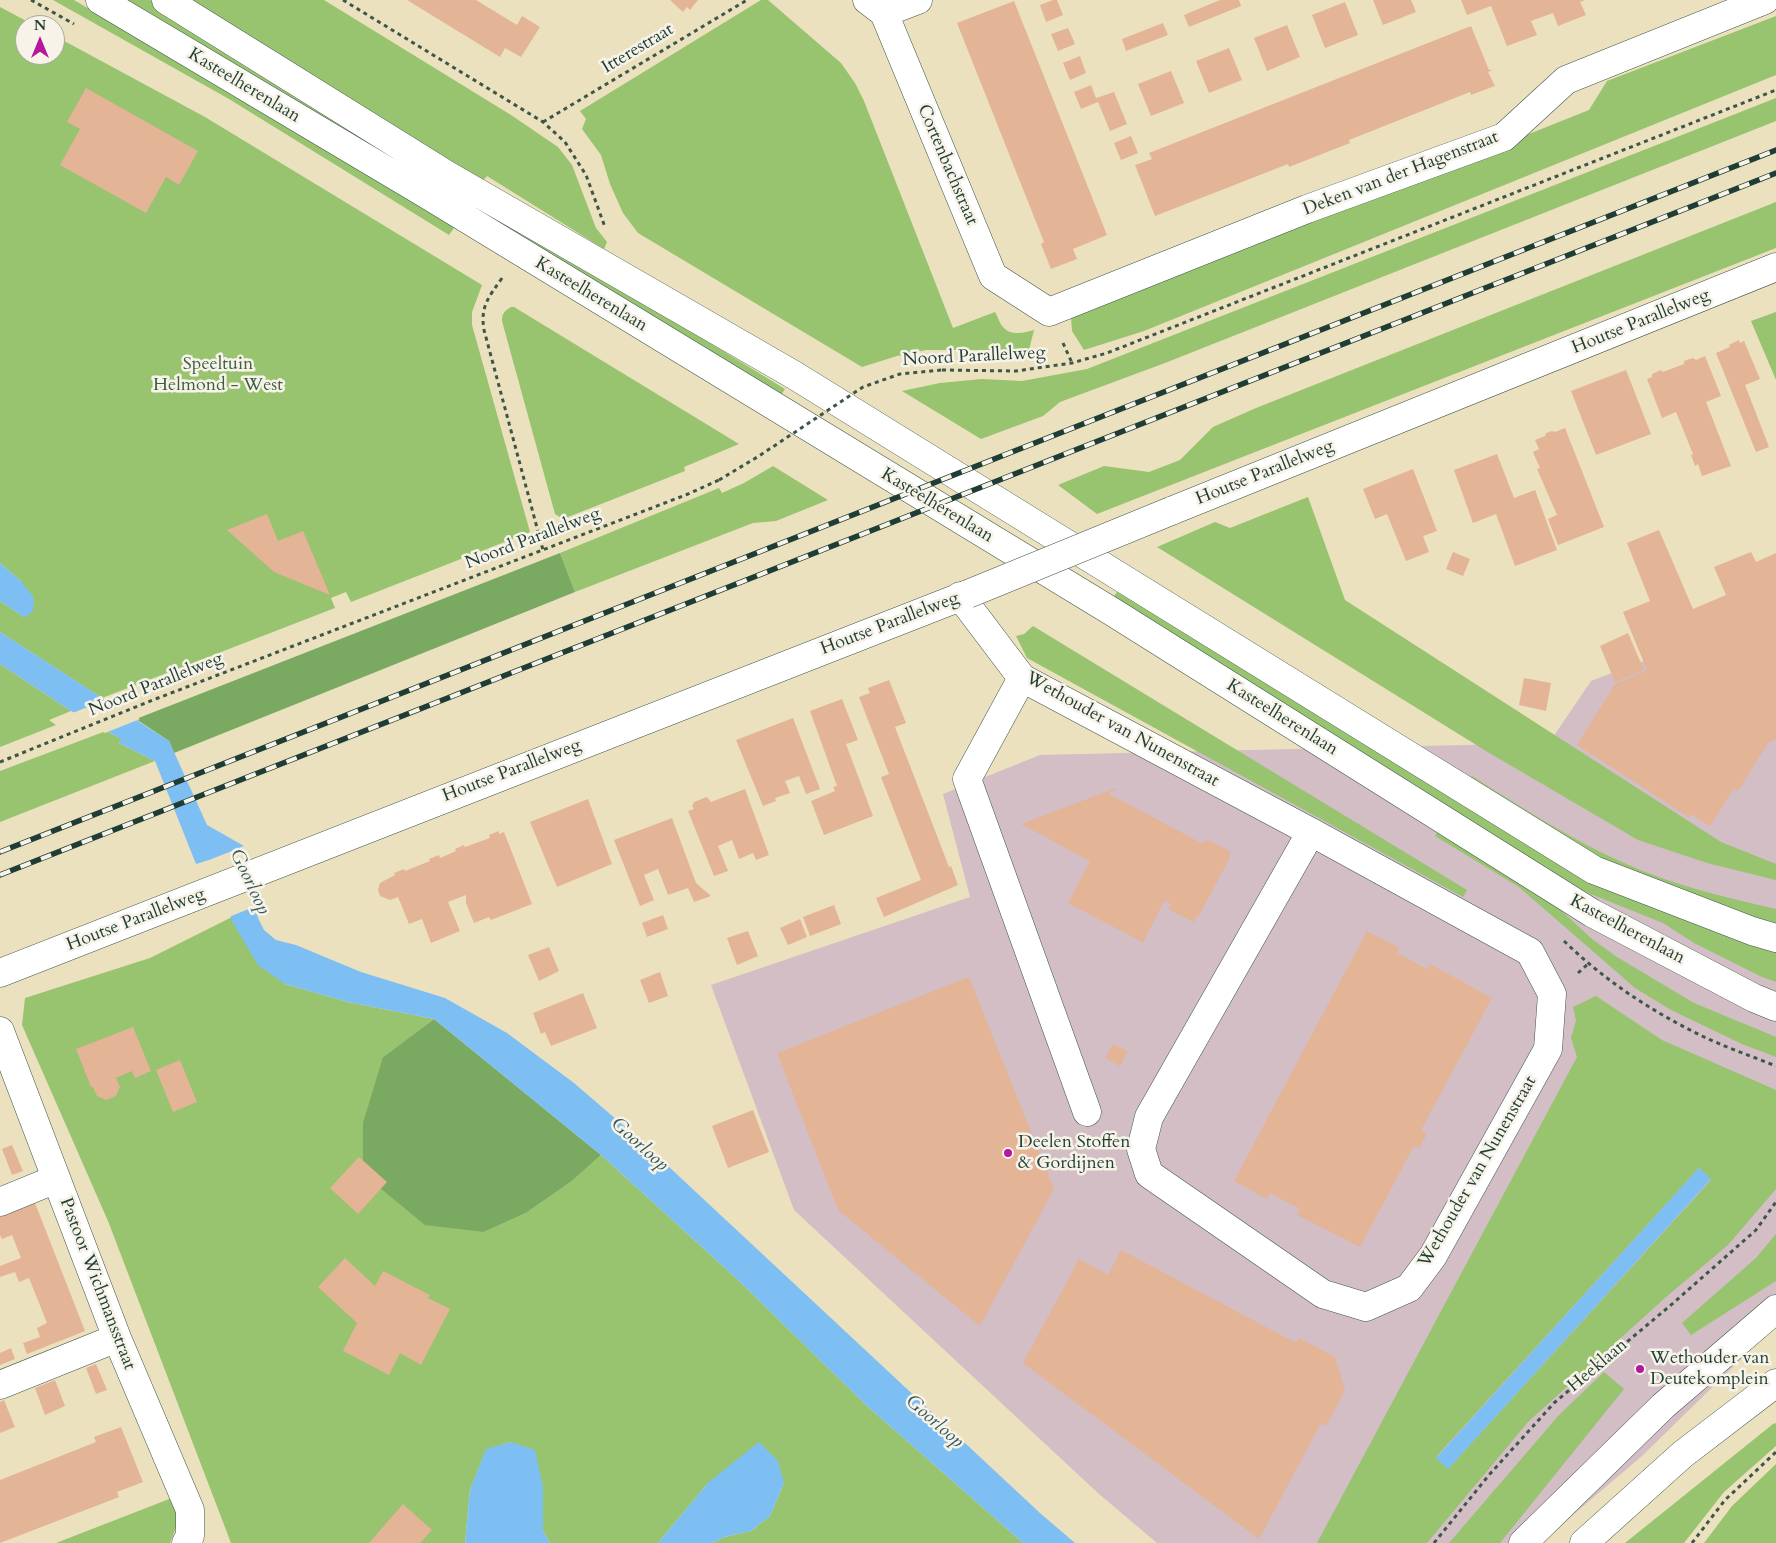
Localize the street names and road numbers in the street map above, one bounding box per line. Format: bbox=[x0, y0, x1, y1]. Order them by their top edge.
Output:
street label: Itterestraat bbox=[598, 19, 678, 79]
street label: Kasteelherenlaan bbox=[184, 44, 304, 128]
street label: Cortenbachstraat bbox=[912, 101, 982, 229]
street label: Deken van der Hagenstraat bbox=[1300, 127, 1502, 221]
street label: Kasteelherenlaan bbox=[531, 253, 651, 337]
street label: Houtse Parallelweg bbox=[1569, 285, 1713, 359]
street label: Noord Parallelweg bbox=[902, 342, 1046, 372]
street label: Houtse Parallelweg bbox=[1193, 436, 1337, 510]
street label: Kasteelherenlaan bbox=[877, 464, 997, 548]
street label: Noord Parallelweg bbox=[462, 503, 604, 575]
street label: Houtse Parallelweg bbox=[818, 588, 962, 660]
street label: Noord Parallelweg bbox=[86, 648, 226, 722]
street label: Wethouder van Nunenstraat bbox=[1022, 668, 1222, 792]
street label: Kasteelherenlaan bbox=[1222, 675, 1342, 761]
street label: Houtse Parallelweg bbox=[440, 735, 584, 807]
street label: Houtse Parallelweg bbox=[64, 884, 208, 956]
street label: Kasteelherenlaan bbox=[1566, 891, 1688, 969]
street label: Wethouder van Nunenstraat bbox=[1414, 1072, 1542, 1272]
street label: Pastoor Wichmansstraat bbox=[54, 1195, 140, 1373]
street label: Heeklaan bbox=[1564, 1335, 1632, 1397]

